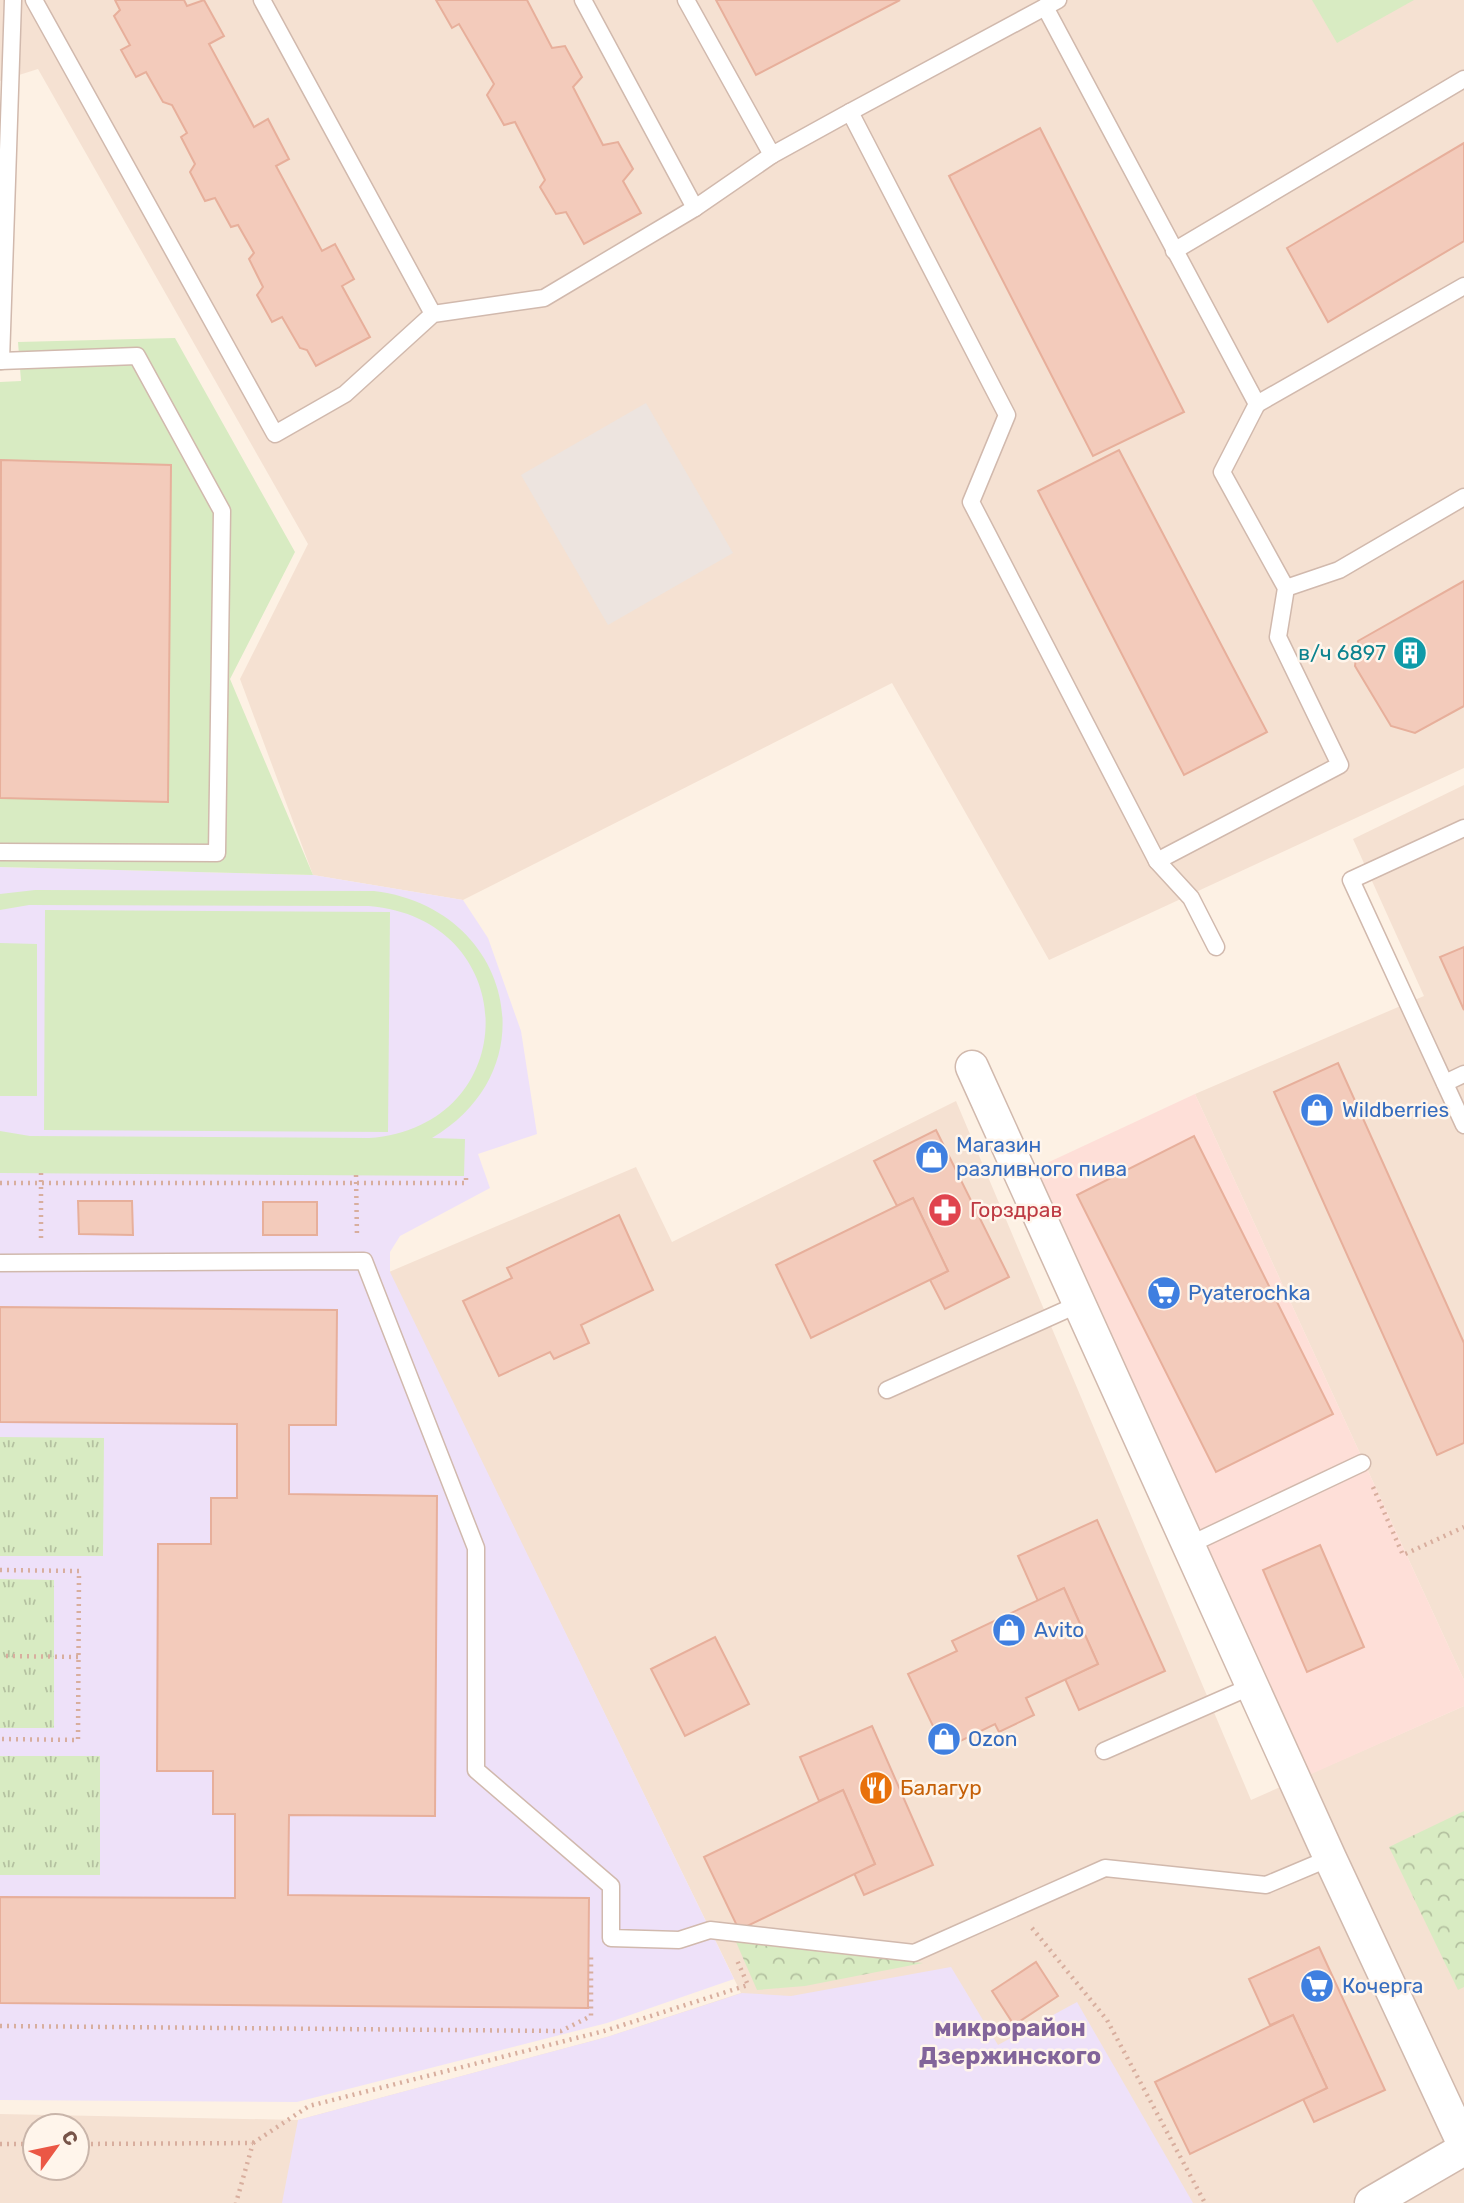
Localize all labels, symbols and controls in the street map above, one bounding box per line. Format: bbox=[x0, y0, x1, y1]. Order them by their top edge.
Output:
building icon: в/ч 6897 bbox=[1391, 634, 1429, 672]
place label: в/ч 6897 bbox=[1298, 640, 1386, 665]
shop icon: Wildberries bbox=[1298, 1091, 1336, 1129]
place label: Wildberries bbox=[1342, 1097, 1449, 1122]
place label: Магазин разливного пива bbox=[956, 1132, 1127, 1181]
shop icon: Магазин разливного пива bbox=[913, 1138, 951, 1176]
pharmacy icon: Горздрав bbox=[926, 1191, 964, 1229]
place label: Горздрав bbox=[970, 1197, 1062, 1222]
supermarket icon: Pyaterochka bbox=[1145, 1274, 1183, 1312]
place label: Pyaterochka bbox=[1188, 1280, 1311, 1305]
shop icon: Avito bbox=[990, 1611, 1028, 1649]
place label: Avito bbox=[1034, 1617, 1084, 1642]
shop icon: Ozon bbox=[925, 1720, 963, 1758]
place label: Ozon bbox=[968, 1726, 1018, 1751]
restaurant icon: Балагур bbox=[857, 1769, 895, 1807]
place label: Балагур bbox=[900, 1775, 982, 1800]
supermarket icon: Кочерга bbox=[1298, 1967, 1336, 2005]
place label: Кочерга bbox=[1342, 1973, 1423, 1998]
district label: микрорайон Дзержинского bbox=[919, 2014, 1101, 2070]
north arrow bbox=[21, 2112, 91, 2182]
text: С bbox=[57, 2126, 83, 2150]

